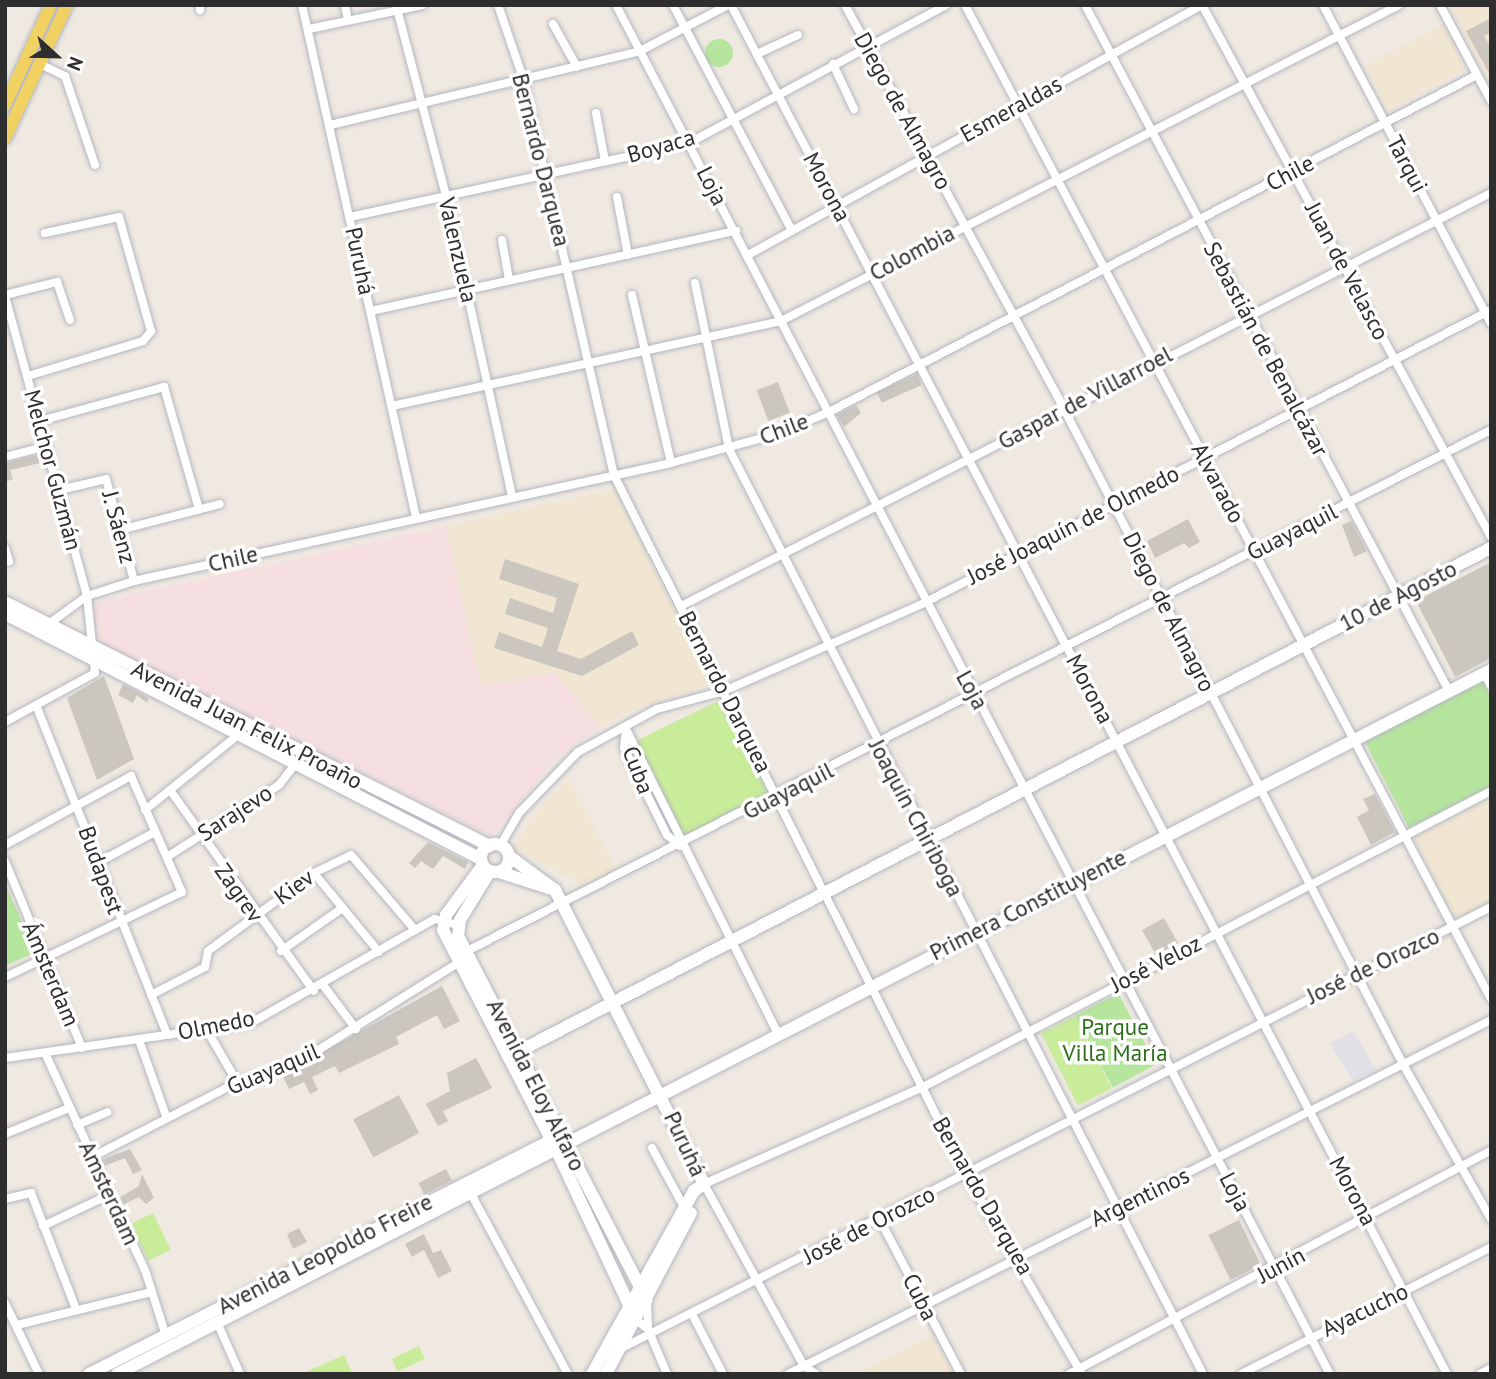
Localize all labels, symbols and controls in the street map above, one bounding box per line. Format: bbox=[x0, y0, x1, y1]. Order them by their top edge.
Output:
north arrow bbox=[21, 21, 91, 91]
street label: Diego de Almagro bbox=[848, 27, 958, 195]
text: N bbox=[62, 54, 89, 74]
street label: Bernardo Darquea bbox=[506, 70, 576, 250]
street label: Esmeraldas bbox=[955, 70, 1067, 148]
street label: Boyaca bbox=[624, 123, 698, 169]
street label: Tarqui bbox=[1381, 131, 1433, 197]
street label: Morona bbox=[797, 148, 857, 226]
street label: Chile bbox=[1261, 149, 1319, 197]
street label: Loja bbox=[691, 162, 733, 210]
street label: Valenzuela bbox=[433, 195, 483, 305]
street label: Juan de Velasco bbox=[1299, 197, 1395, 345]
street label: Colombia bbox=[865, 219, 959, 287]
street label: Puruhá bbox=[339, 225, 381, 297]
street label: Sebastián de Benalcázar bbox=[1198, 237, 1334, 461]
street label: Gaspar de Villarroel bbox=[993, 340, 1177, 456]
street label: Melchor Guzmán bbox=[18, 387, 88, 553]
street label: Chile bbox=[756, 407, 812, 451]
street label: Alvarado bbox=[1185, 438, 1251, 528]
street label: José Joaquín de Olmedo bbox=[962, 460, 1184, 590]
street label: J. Sáenz bbox=[96, 487, 142, 567]
street label: Guayaquil bbox=[1242, 498, 1342, 566]
street label: Diego de Almagro bbox=[1117, 527, 1221, 697]
street label: Chile bbox=[205, 540, 261, 578]
street label: 10 de Agosto bbox=[1334, 554, 1462, 638]
street label: Bernardo Darquea bbox=[672, 607, 778, 777]
street label: Morona bbox=[1060, 650, 1120, 728]
street label: Avenida Juan Felix Proaño bbox=[127, 655, 367, 795]
street label: Loja bbox=[950, 666, 994, 714]
street label: Joaquín Chiriboga bbox=[863, 735, 969, 901]
street label: Cuba bbox=[616, 742, 660, 798]
street label: Guayaquil bbox=[738, 757, 838, 825]
street label: Sarajevo bbox=[193, 779, 277, 847]
street label: Budapest bbox=[72, 822, 130, 918]
street label: Primera Constituyente bbox=[925, 843, 1131, 967]
street label: Zagrev bbox=[209, 858, 269, 928]
street label: Kiev bbox=[269, 863, 319, 911]
street label: Ámsterdam bbox=[17, 917, 85, 1031]
street label: José de Orozco bbox=[1302, 922, 1444, 1010]
street label: José Veloz bbox=[1106, 929, 1206, 999]
street label: Avenida Eloy Alfaro bbox=[480, 994, 592, 1176]
street label: Olmedo bbox=[175, 1004, 257, 1046]
park label: Parque Villa María bbox=[1062, 1013, 1168, 1067]
street label: Guayaquil bbox=[223, 1037, 323, 1101]
street label: Puruhá bbox=[658, 1107, 712, 1181]
street label: Bernardo Darquea bbox=[927, 1112, 1039, 1280]
street label: Amsterdam bbox=[73, 1137, 145, 1249]
street label: Morona bbox=[1323, 1152, 1383, 1230]
street label: Argentinos bbox=[1086, 1161, 1194, 1233]
street label: Loja bbox=[1213, 1168, 1257, 1216]
street label: José de Orozco bbox=[798, 1180, 940, 1270]
street label: Avenida Leopoldo Freire bbox=[213, 1188, 437, 1320]
street label: Junín bbox=[1252, 1241, 1310, 1289]
street label: Cuba bbox=[897, 1269, 943, 1325]
street label: Ayacucho bbox=[1317, 1277, 1413, 1343]

